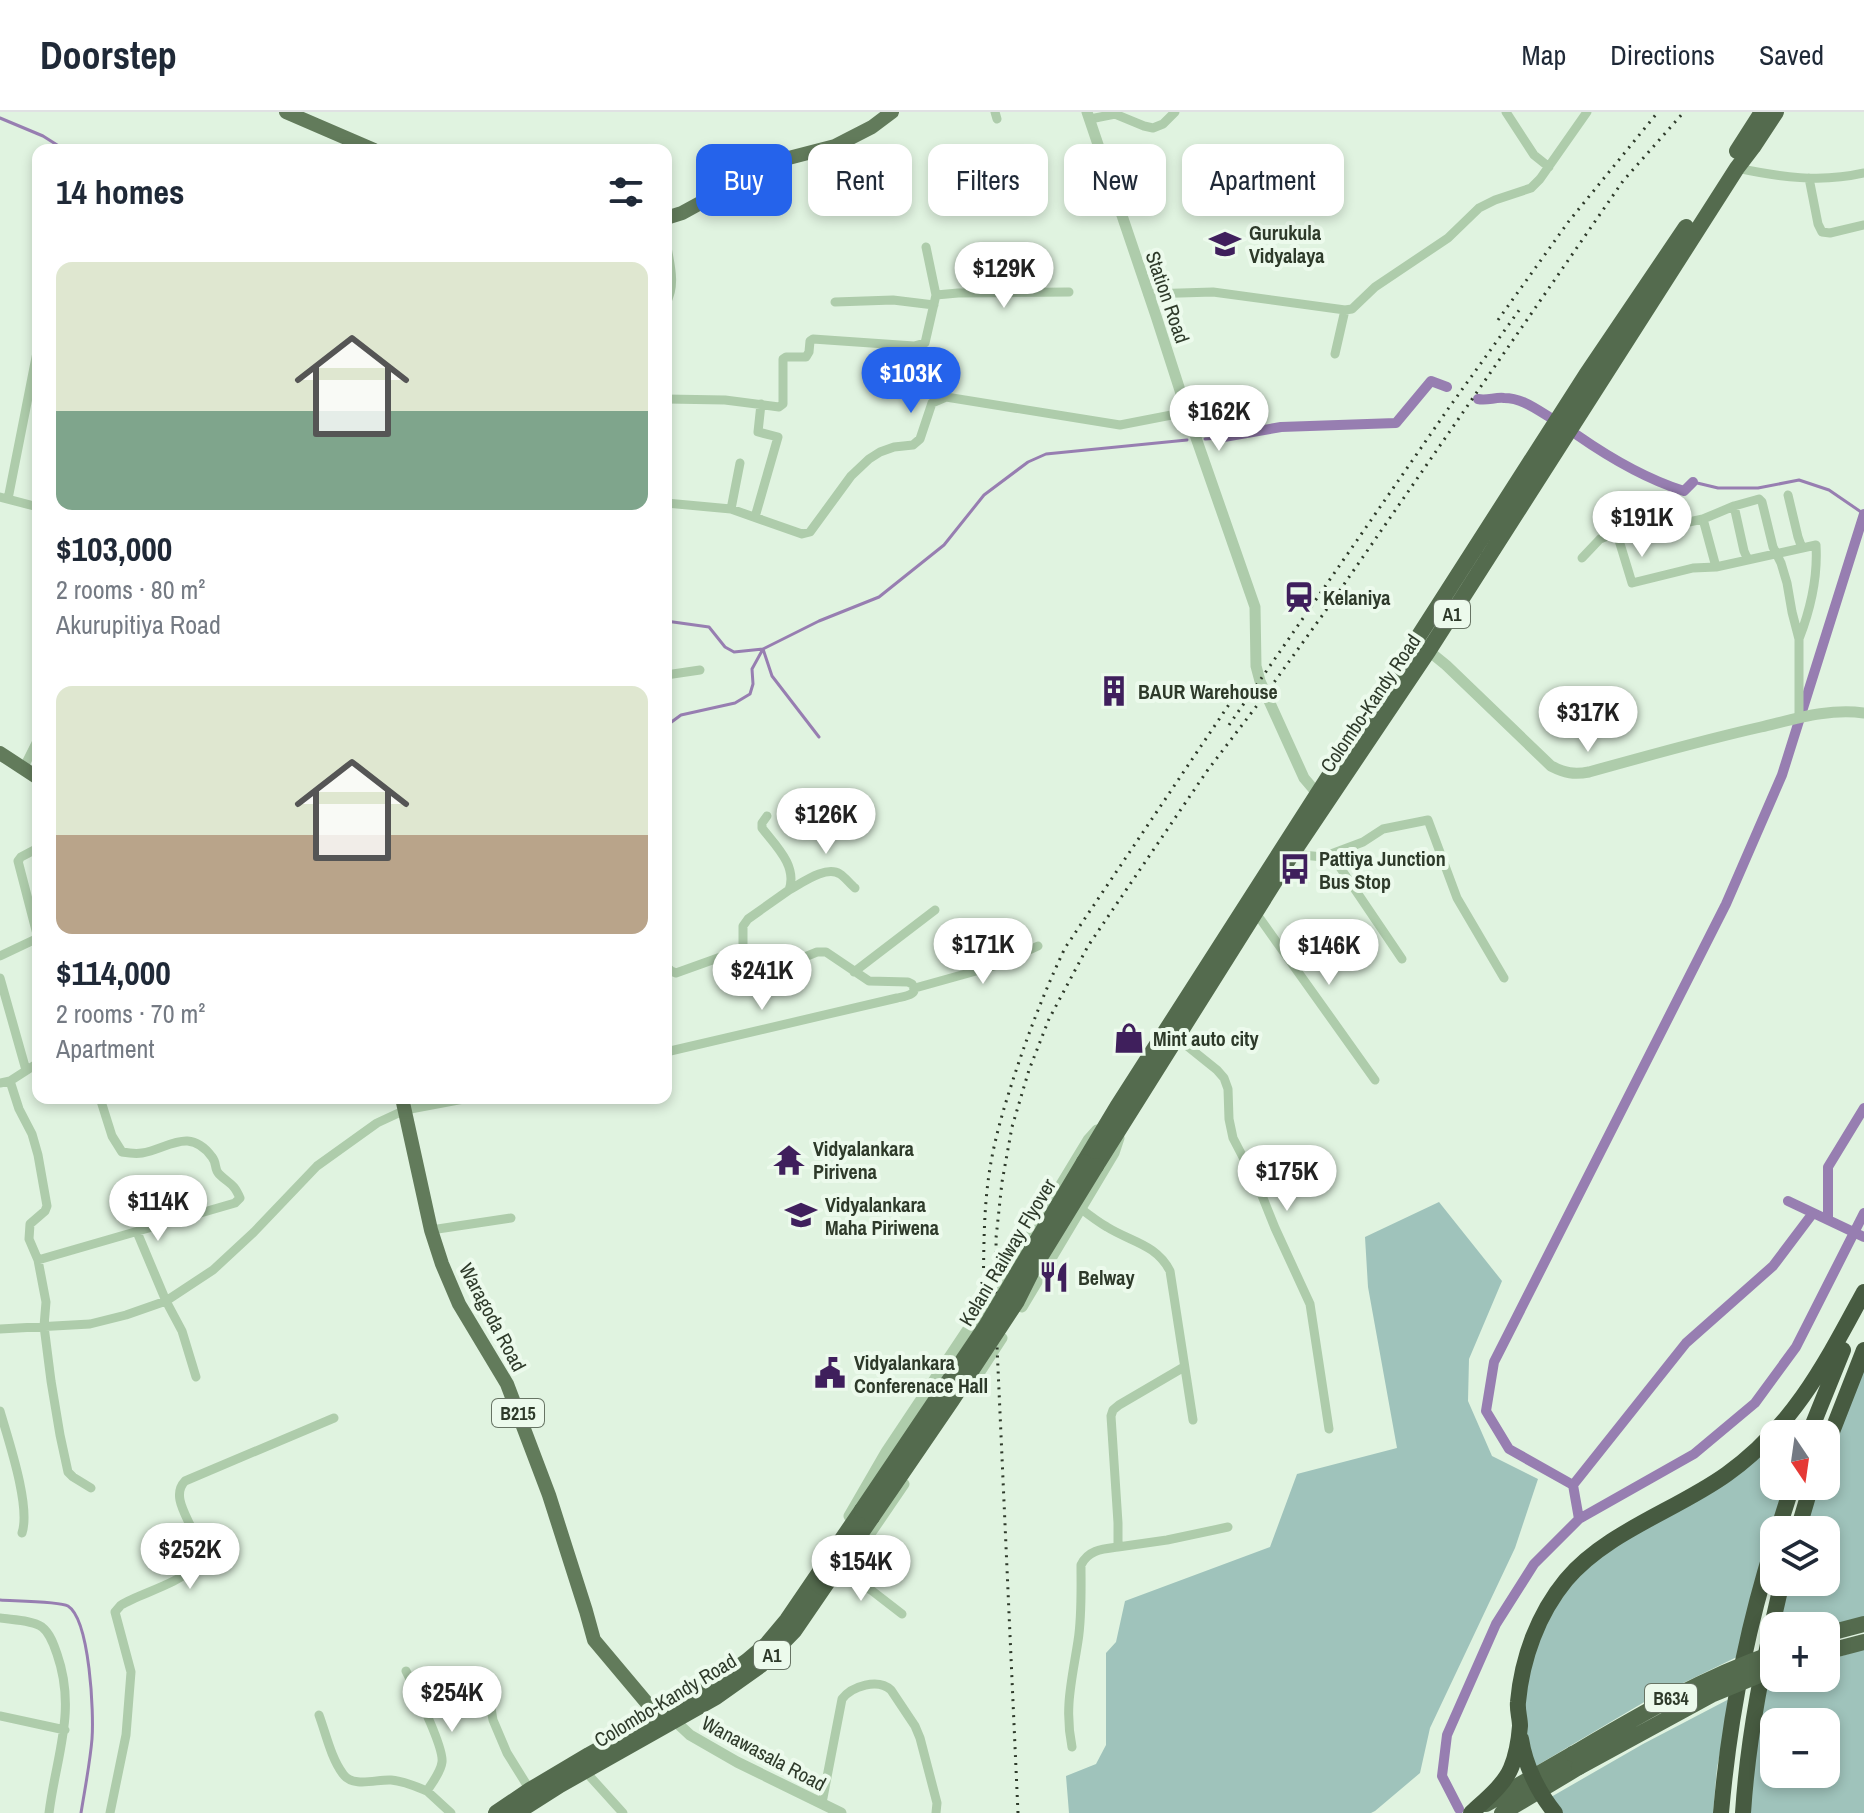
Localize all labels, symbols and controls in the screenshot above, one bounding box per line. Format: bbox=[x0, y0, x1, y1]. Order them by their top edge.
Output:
text: Doorstep bbox=[40, 30, 177, 81]
text: Map bbox=[1522, 36, 1566, 74]
text: Directions bbox=[1610, 36, 1715, 74]
text: Saved bbox=[1759, 36, 1824, 74]
chip: Buy bbox=[696, 144, 792, 216]
chip: Rent bbox=[808, 144, 912, 216]
chip: Filters bbox=[928, 144, 1048, 216]
chip: New bbox=[1064, 144, 1166, 216]
chip: Apartment bbox=[1182, 144, 1344, 216]
text: 14 homes bbox=[56, 169, 185, 215]
icon: filters bbox=[604, 170, 648, 214]
place label: Gurukula Vidyalaya bbox=[1249, 219, 1324, 269]
school or university icon: Gurukula Vidyalaya bbox=[1208, 227, 1242, 261]
pin: $129K bbox=[948, 242, 1060, 310]
street label: Station Road bbox=[1140, 247, 1196, 347]
text: $129K bbox=[973, 250, 1035, 285]
icon: home bbox=[280, 314, 424, 458]
pin: $103K bbox=[855, 347, 967, 415]
text: $103K bbox=[880, 355, 942, 390]
pin: $162K bbox=[1163, 385, 1275, 453]
text: $162K bbox=[1188, 393, 1250, 428]
pin: $191K bbox=[1586, 491, 1698, 559]
text: $191K bbox=[1611, 499, 1673, 534]
text: $103,000 bbox=[56, 526, 172, 572]
text: 2 rooms · 80 m² bbox=[56, 572, 205, 607]
station icon: Kelaniya bbox=[1282, 580, 1316, 614]
place label: Kelaniya bbox=[1323, 584, 1390, 611]
road number: A1 bbox=[1434, 600, 1470, 628]
text: Akurupitiya Road bbox=[56, 607, 221, 642]
street label: Colombo-Kandy Road bbox=[1314, 629, 1426, 777]
building icon: BAUR Warehouse bbox=[1097, 674, 1131, 708]
place label: BAUR Warehouse bbox=[1138, 678, 1278, 705]
pin: $317K bbox=[1532, 686, 1644, 754]
text: $317K bbox=[1557, 694, 1619, 729]
icon: home bbox=[280, 738, 424, 882]
pin: $126K bbox=[770, 788, 882, 856]
text: $126K bbox=[795, 796, 857, 831]
place label: Pattiya Junction Bus Stop bbox=[1319, 845, 1446, 895]
bus stop icon: Pattiya Junction Bus Stop bbox=[1278, 852, 1312, 886]
pin: $171K bbox=[927, 918, 1039, 986]
pin: $146K bbox=[1273, 919, 1385, 987]
text: $171K bbox=[952, 926, 1014, 961]
text: $146K bbox=[1298, 927, 1360, 962]
pin: $241K bbox=[706, 944, 818, 1012]
text: $114,000 bbox=[56, 950, 171, 996]
text: $241K bbox=[731, 952, 793, 987]
text: 2 rooms · 70 m² bbox=[56, 996, 205, 1031]
shop icon: Mint auto city bbox=[1112, 1021, 1146, 1055]
place label: Mint auto city bbox=[1153, 1025, 1260, 1052]
text: Apartment bbox=[56, 1031, 154, 1066]
place label: Vidyalankara Pirivena bbox=[813, 1135, 914, 1185]
temple icon: Vidyalankara Pirivena bbox=[772, 1143, 806, 1177]
pin: $175K bbox=[1231, 1145, 1343, 1213]
text: $175K bbox=[1256, 1153, 1318, 1188]
street label: Kelani Railway Flyover bbox=[952, 1173, 1062, 1331]
pin: $114K bbox=[102, 1175, 214, 1243]
text: $114K bbox=[127, 1183, 189, 1218]
place label: Vidyalankara Maha Piriwena bbox=[825, 1191, 939, 1241]
school or university icon: Vidyalankara Maha Piriwena bbox=[784, 1198, 818, 1232]
street label: Waragoda Road bbox=[453, 1258, 533, 1376]
restaurant icon: Belway bbox=[1037, 1260, 1071, 1294]
place label: Belway bbox=[1078, 1264, 1135, 1291]
place label: Vidyalankara Conferenace Hall bbox=[854, 1349, 988, 1399]
public building icon: Vidyalankara Conferenace Hall bbox=[813, 1356, 847, 1390]
road number: B215 bbox=[492, 1399, 544, 1427]
north arrow bbox=[1760, 1420, 1840, 1500]
map controls bbox=[1760, 1420, 1840, 1788]
button: layers bbox=[1760, 1516, 1840, 1596]
pin: $252K bbox=[134, 1523, 246, 1591]
text: $252K bbox=[159, 1531, 221, 1566]
pin: $154K bbox=[805, 1535, 917, 1603]
text: $154K bbox=[830, 1543, 892, 1578]
button: + bbox=[1760, 1612, 1840, 1692]
road number: A1 bbox=[754, 1641, 790, 1669]
street label: Colombo-Kandy Road bbox=[589, 1647, 741, 1753]
pin: $254K bbox=[396, 1666, 508, 1734]
text: $254K bbox=[421, 1674, 483, 1709]
road number: B634 bbox=[1645, 1684, 1697, 1712]
button: − bbox=[1760, 1708, 1840, 1788]
street label: Wanawasala Road bbox=[697, 1709, 831, 1797]

